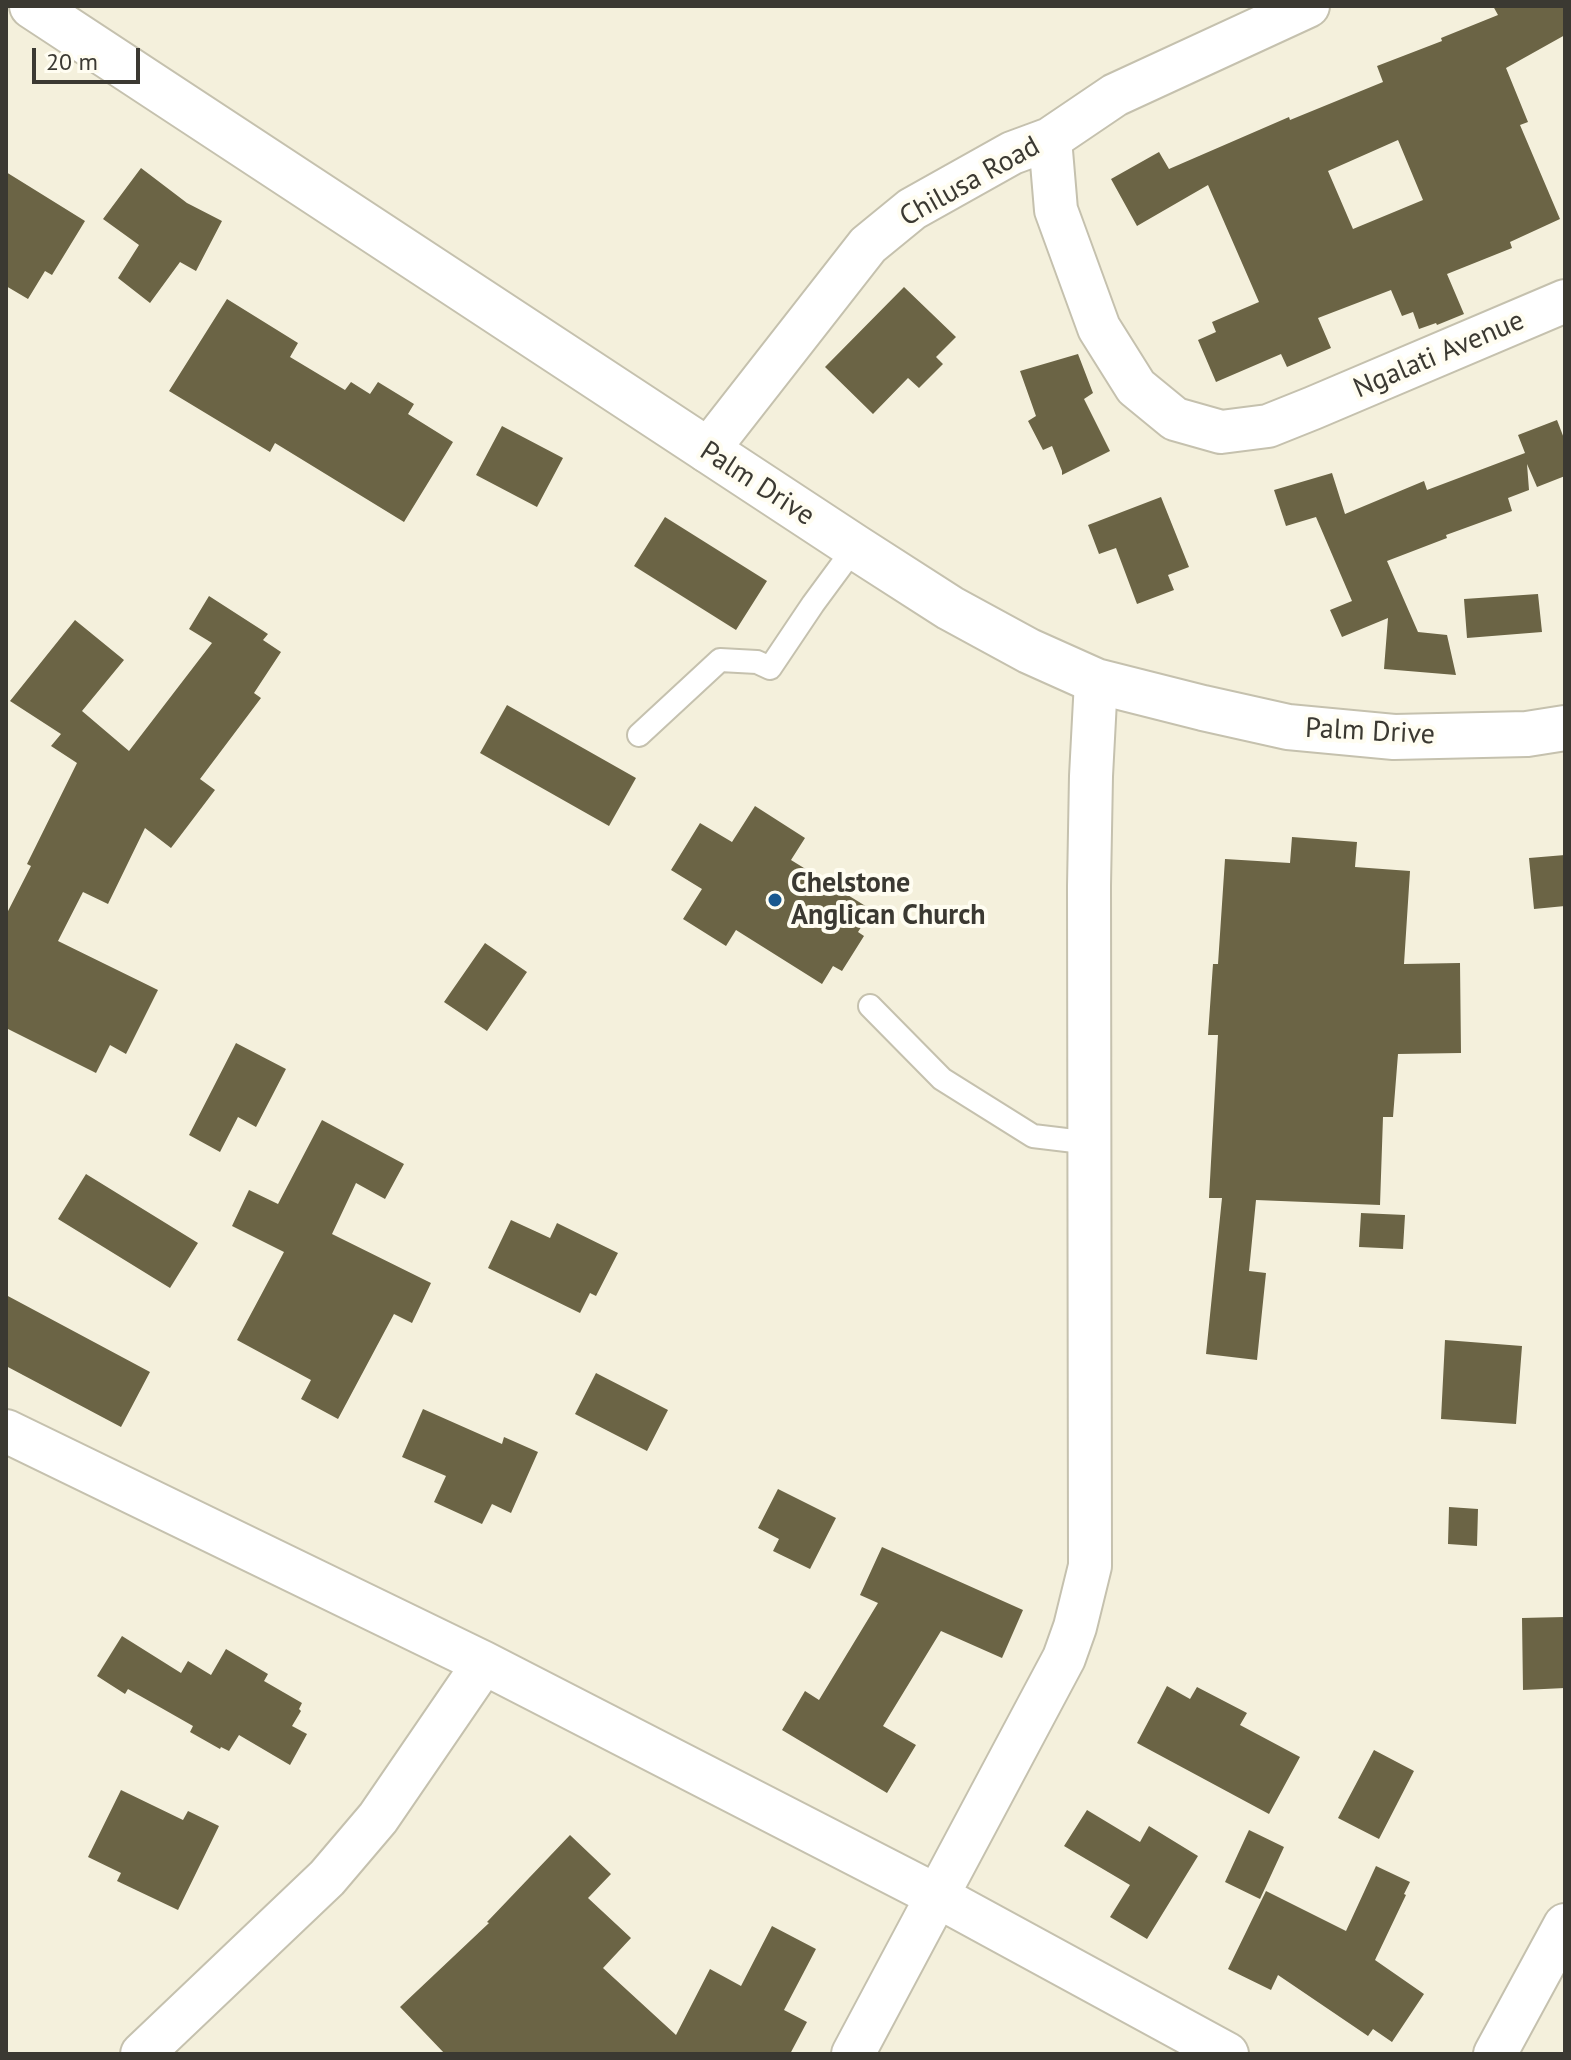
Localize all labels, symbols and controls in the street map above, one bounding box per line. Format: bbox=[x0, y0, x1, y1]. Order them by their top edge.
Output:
scale bar bbox=[36, 32, 144, 82]
text: 20 m bbox=[46, 46, 98, 77]
street label: Chilusa Road bbox=[894, 130, 1046, 234]
street label: Ngalati Avenue bbox=[1349, 304, 1529, 406]
street label: Palm Drive bbox=[693, 435, 821, 533]
street label: Palm Drive bbox=[1304, 712, 1436, 752]
place label: Chelstone Anglican Church bbox=[791, 867, 986, 933]
marker: Chelstone Anglican Church bbox=[766, 891, 784, 909]

